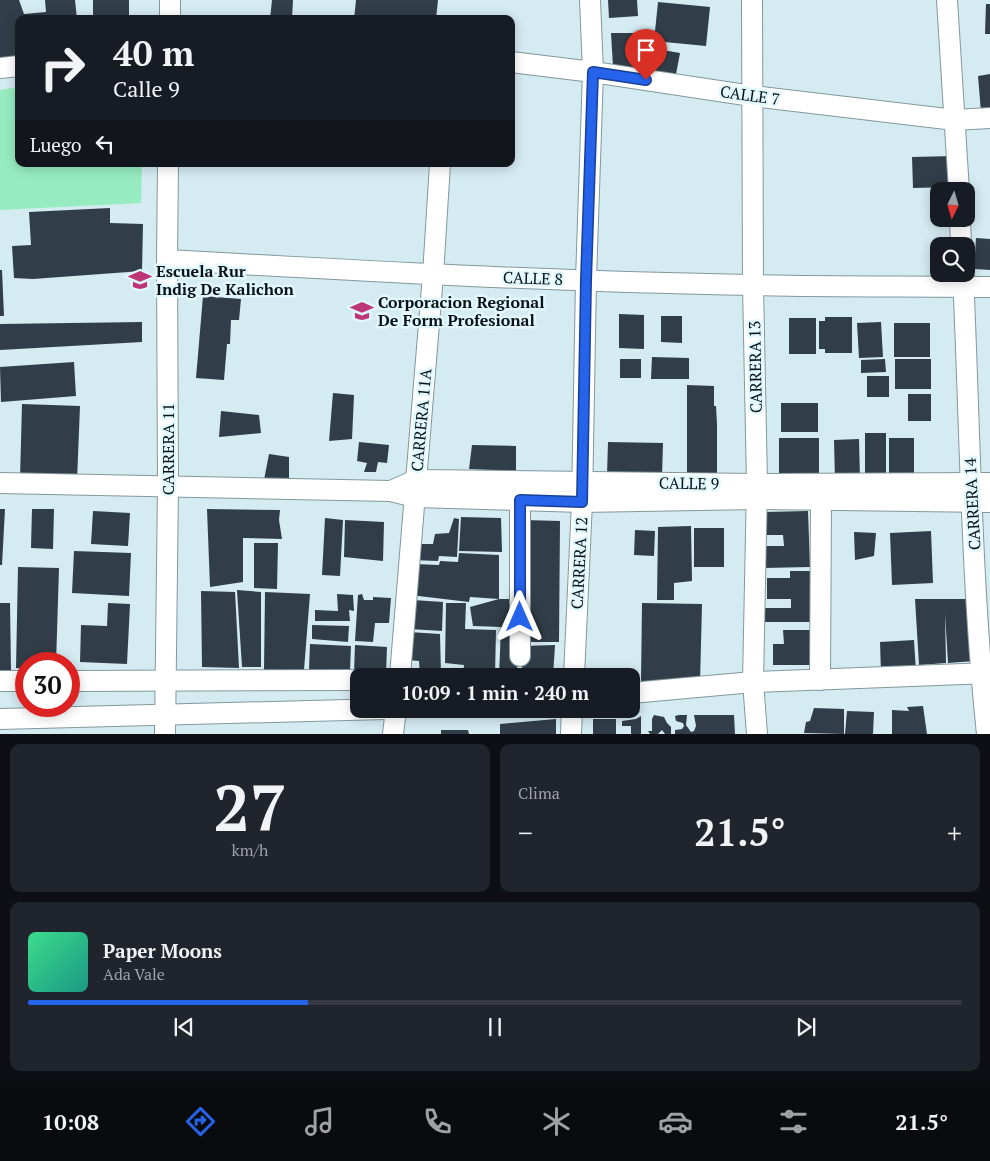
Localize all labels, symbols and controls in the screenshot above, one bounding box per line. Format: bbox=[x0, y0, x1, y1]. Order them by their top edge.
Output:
pin bbox=[625, 29, 667, 80]
text: 40 m bbox=[113, 30, 194, 76]
icon: right bbox=[30, 35, 95, 100]
icon: arrive bbox=[632, 36, 660, 64]
text: Calle 9 bbox=[113, 74, 180, 103]
street label: CALLE 7 bbox=[719, 80, 781, 110]
icon: left bbox=[91, 130, 119, 158]
text: Luego bbox=[30, 132, 81, 157]
north arrow bbox=[930, 182, 975, 228]
map controls bbox=[930, 182, 975, 282]
button: search bbox=[930, 237, 975, 282]
place label: Escuela Rur Indig De Kalichon bbox=[156, 260, 295, 300]
street label: CALLE 8 bbox=[503, 266, 563, 290]
school or university icon: Escuela Rur Indig De Kalichon bbox=[127, 267, 153, 293]
place label: Corporacion Regional De Form Profesional bbox=[378, 291, 544, 331]
school or university icon: Corporacion Regional De Form Profesional bbox=[349, 298, 375, 324]
street label: CARRERA 13 bbox=[743, 321, 767, 413]
street label: CARRERA 11A bbox=[406, 368, 436, 472]
street label: CARRERA 11 bbox=[157, 403, 179, 495]
street label: CARRERA 14 bbox=[959, 457, 985, 551]
street label: CALLE 9 bbox=[659, 471, 719, 495]
street label: CARRERA 12 bbox=[566, 516, 592, 610]
position arrow bbox=[493, 590, 545, 642]
speed limit sign: 30 bbox=[15, 652, 80, 717]
text: 10:09 · 1 min · 240 m bbox=[401, 680, 589, 705]
text: 27 bbox=[213, 763, 287, 850]
text: Clima bbox=[518, 782, 560, 804]
text: 21.5° bbox=[694, 807, 786, 857]
text: − bbox=[518, 814, 533, 851]
text: + bbox=[947, 814, 962, 851]
text: km/h bbox=[232, 839, 268, 861]
text: Paper Moons bbox=[103, 938, 222, 963]
text: Ada Vale bbox=[103, 963, 165, 985]
icon: previous bbox=[170, 1013, 198, 1041]
icon: pause bbox=[481, 1013, 509, 1041]
icon: next bbox=[792, 1013, 820, 1041]
icon: directions bbox=[183, 1104, 218, 1139]
icon: music bbox=[302, 1104, 337, 1139]
icon: phone bbox=[420, 1104, 455, 1139]
icon: climate bbox=[539, 1104, 574, 1139]
icon: car bbox=[658, 1104, 693, 1139]
icon: filters bbox=[776, 1104, 811, 1139]
text: 10:08 bbox=[42, 1107, 99, 1136]
text: 21.5° bbox=[895, 1107, 948, 1136]

